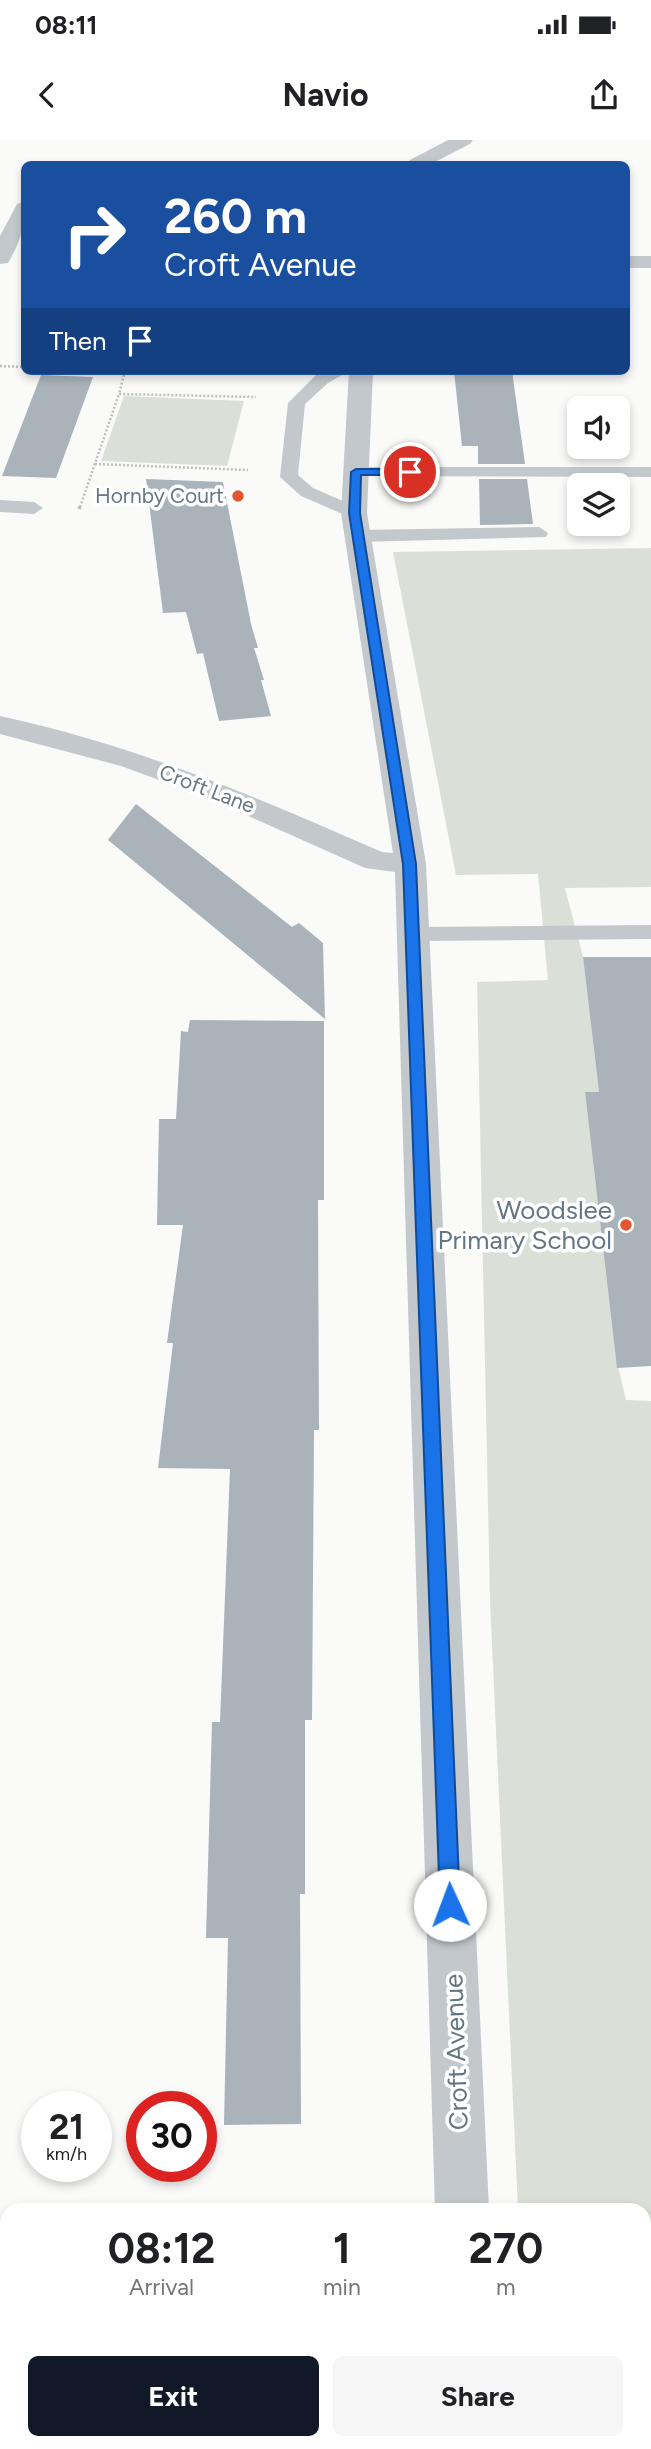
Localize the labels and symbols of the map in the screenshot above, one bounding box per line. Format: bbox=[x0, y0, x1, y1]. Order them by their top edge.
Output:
pin bbox=[380, 442, 440, 502]
place label: Hornby Court bbox=[95, 483, 224, 508]
marker: Hornby Court bbox=[230, 488, 246, 504]
street label: Croft Lane bbox=[156, 759, 258, 818]
place label: Woodslee Primary School bbox=[438, 1194, 612, 1256]
marker: Woodslee Primary School bbox=[618, 1217, 634, 1233]
position arrow bbox=[413, 1868, 487, 1942]
street label: Croft Avenue bbox=[437, 1973, 475, 2131]
speed limit sign: 30 bbox=[126, 2091, 217, 2182]

